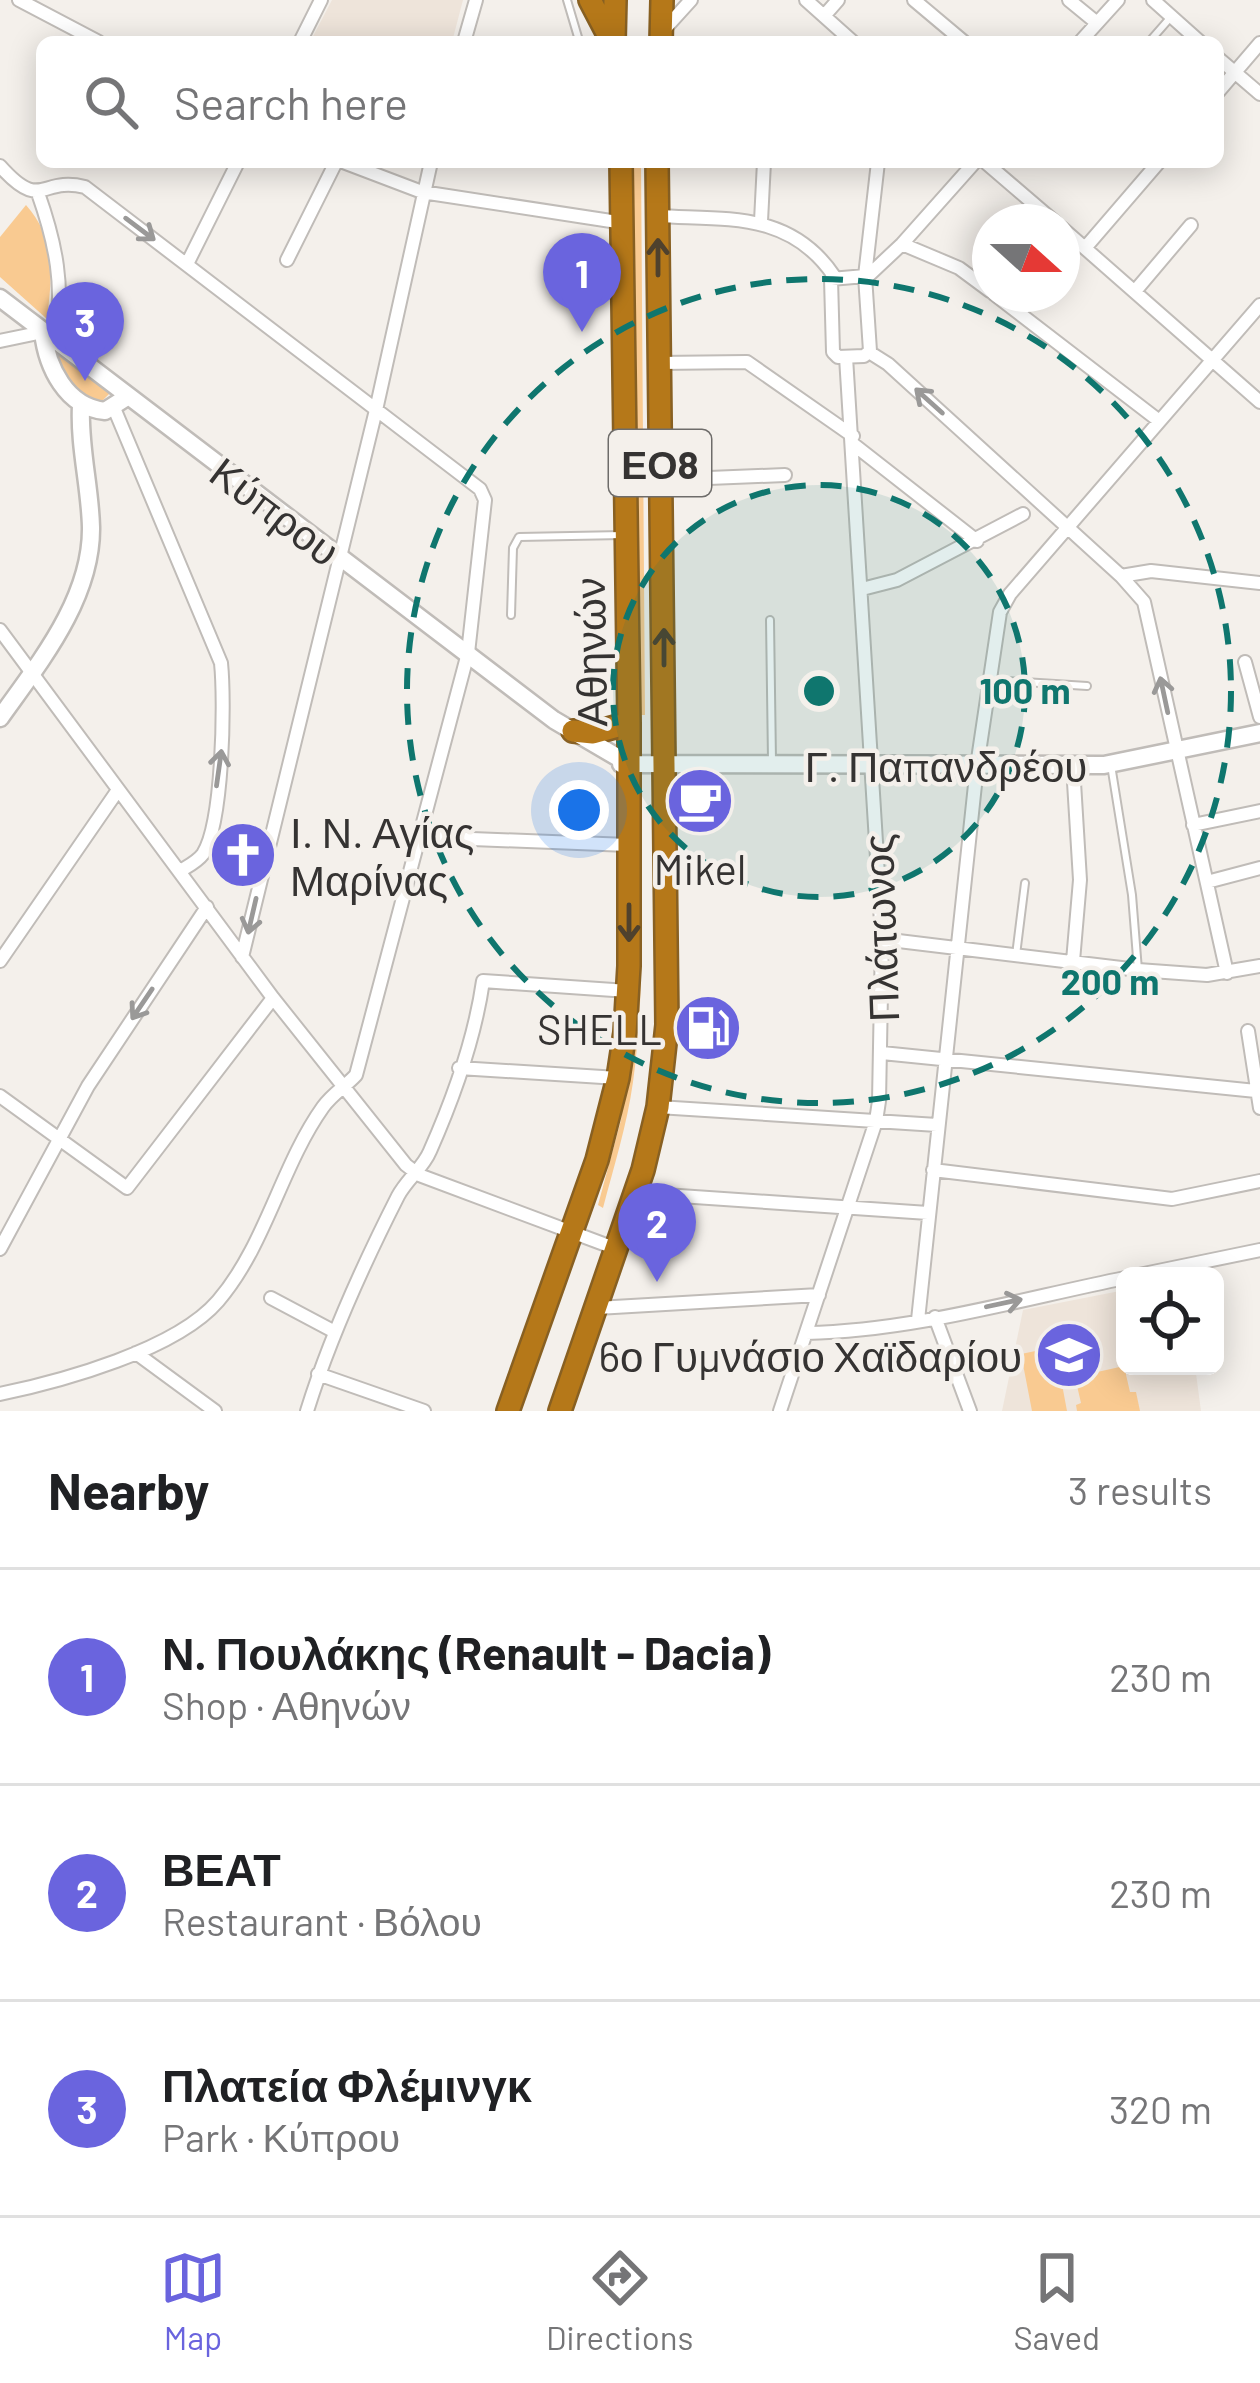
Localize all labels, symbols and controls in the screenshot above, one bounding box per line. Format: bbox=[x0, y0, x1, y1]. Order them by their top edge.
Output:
search box bbox=[36, 36, 1224, 168]
icon: search bbox=[78, 69, 144, 135]
text: Search here bbox=[174, 75, 408, 129]
north arrow bbox=[972, 204, 1080, 312]
one-way arrow bbox=[123, 215, 156, 241]
pin: 1 bbox=[543, 233, 621, 332]
one-way arrow bbox=[647, 238, 669, 277]
pin: 3 bbox=[46, 282, 124, 381]
one-way arrow bbox=[915, 388, 945, 415]
road number: ΕΟ8 bbox=[609, 430, 711, 496]
street label: Κύπρου bbox=[201, 445, 350, 575]
street label: Αθηνών bbox=[563, 577, 616, 727]
one-way arrow bbox=[652, 628, 675, 667]
text: 100 m bbox=[979, 668, 1071, 711]
centre of rings bbox=[798, 670, 840, 712]
one-way arrow bbox=[1152, 677, 1175, 715]
street label: Γ. Παπανδρέου bbox=[805, 740, 1087, 791]
one-way arrow bbox=[209, 749, 231, 788]
cafe icon: Mikel bbox=[665, 766, 735, 836]
your location bbox=[549, 780, 609, 840]
place label: Ι. Ν. Αγίας Μαρίνας bbox=[290, 806, 474, 905]
church icon: Ι. Ν. Αγίας Μαρίνας bbox=[208, 820, 278, 890]
street label: Πλάτωνος bbox=[851, 833, 907, 1023]
place label: Mikel bbox=[653, 843, 747, 893]
one-way arrow bbox=[240, 897, 262, 935]
one-way arrow bbox=[617, 903, 640, 942]
text: 200 m bbox=[1061, 959, 1159, 1002]
one-way arrow bbox=[130, 987, 155, 1021]
fuel station icon: SHELL bbox=[673, 993, 743, 1063]
place label: SHELL bbox=[537, 1003, 662, 1053]
pin: 2 bbox=[618, 1183, 696, 1282]
map controls bbox=[1116, 1267, 1224, 1375]
button: locate bbox=[1116, 1267, 1224, 1375]
one-way arrow bbox=[984, 1291, 1023, 1313]
school or university icon: 6ο Γυμνάσιο Χαϊδαρίου bbox=[1034, 1320, 1104, 1390]
place label: 6ο Γυμνάσιο Χαϊδαρίου bbox=[598, 1330, 1022, 1381]
text: Nearby bbox=[48, 1459, 209, 1520]
text: 3 results bbox=[1068, 1466, 1212, 1513]
text: Ν. Πουλάκης (Renault - Dacia) bbox=[162, 1625, 770, 1679]
text: 1 bbox=[80, 1653, 94, 1700]
text: 230 m bbox=[1109, 1653, 1212, 1700]
text: Shop · Αθηνών bbox=[162, 1681, 411, 1728]
text: ΒΕΑΤ bbox=[162, 1841, 281, 1895]
text: 2 bbox=[76, 1869, 98, 1916]
text: 230 m bbox=[1109, 1869, 1212, 1916]
text: Restaurant · Βόλου bbox=[162, 1897, 482, 1944]
text: Πλατεία Φλέμινγκ bbox=[162, 2057, 532, 2111]
text: 3 bbox=[76, 2085, 98, 2132]
text: 320 m bbox=[1109, 2085, 1212, 2132]
text: Park · Κύπρου bbox=[162, 2113, 400, 2160]
tab: Map bbox=[160, 2245, 226, 2357]
tab: Directions bbox=[546, 2245, 693, 2357]
tab: Saved bbox=[1013, 2245, 1100, 2357]

